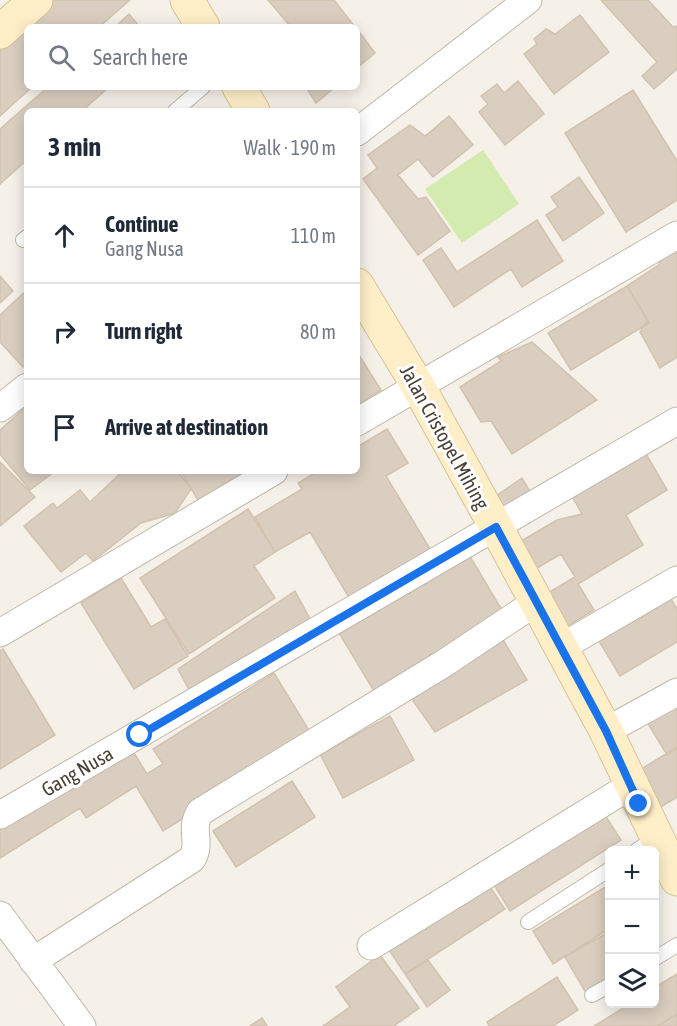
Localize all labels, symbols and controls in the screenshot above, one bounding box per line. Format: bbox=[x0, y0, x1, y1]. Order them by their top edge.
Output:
search box bbox=[24, 24, 360, 90]
icon: search bbox=[45, 41, 78, 74]
text: Search here bbox=[93, 44, 188, 70]
text: 3 min bbox=[48, 132, 101, 162]
text: Walk · 190 m bbox=[244, 136, 336, 159]
text: Continue bbox=[105, 211, 179, 237]
icon: ahead bbox=[48, 219, 81, 252]
text: 110 m bbox=[291, 224, 336, 247]
text: Gang Nusa bbox=[105, 237, 184, 260]
icon: right bbox=[48, 315, 81, 348]
text: Turn right bbox=[105, 318, 182, 344]
text: 80 m bbox=[300, 320, 336, 343]
street label: Jalan Cristopel Mihing bbox=[396, 361, 494, 514]
icon: arrive bbox=[48, 411, 81, 444]
text: Arrive at destination bbox=[105, 414, 268, 440]
route start bbox=[126, 721, 152, 747]
street label: Gang Nusa bbox=[37, 741, 117, 801]
route end bbox=[625, 790, 651, 816]
map controls bbox=[605, 846, 659, 1008]
button: + bbox=[605, 846, 659, 900]
button: − bbox=[605, 900, 659, 954]
button: layers bbox=[605, 954, 659, 1008]

